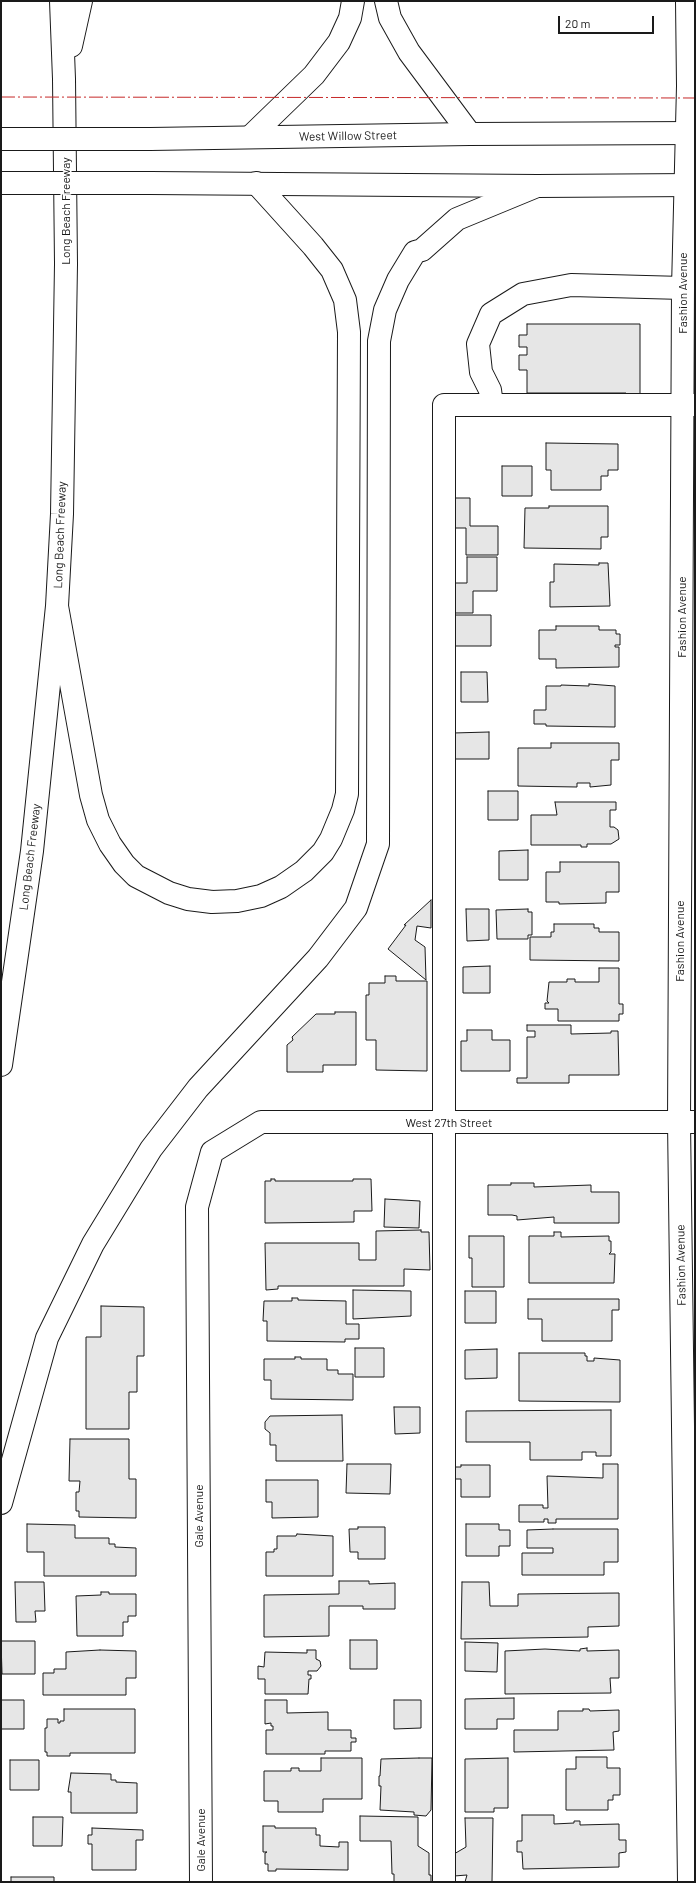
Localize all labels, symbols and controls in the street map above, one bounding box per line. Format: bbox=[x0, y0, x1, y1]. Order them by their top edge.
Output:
scale bar bbox=[560, 8, 656, 34]
text: 20 m bbox=[565, 16, 591, 30]
street label: West Willow Street bbox=[299, 128, 397, 144]
street label: Long Beach Freeway bbox=[59, 157, 73, 265]
street label: Fashion Avenue bbox=[676, 252, 690, 334]
street label: Long Beach Freeway bbox=[51, 481, 69, 589]
street label: Fashion Avenue bbox=[675, 576, 689, 658]
street label: Long Beach Freeway bbox=[16, 803, 44, 911]
street label: Fashion Avenue bbox=[673, 900, 687, 982]
street label: West 27th Street bbox=[406, 1116, 492, 1130]
street label: Fashion Avenue bbox=[673, 1224, 689, 1306]
street label: Gale Avenue bbox=[192, 1484, 206, 1548]
street label: Gale Avenue bbox=[194, 1808, 208, 1872]

